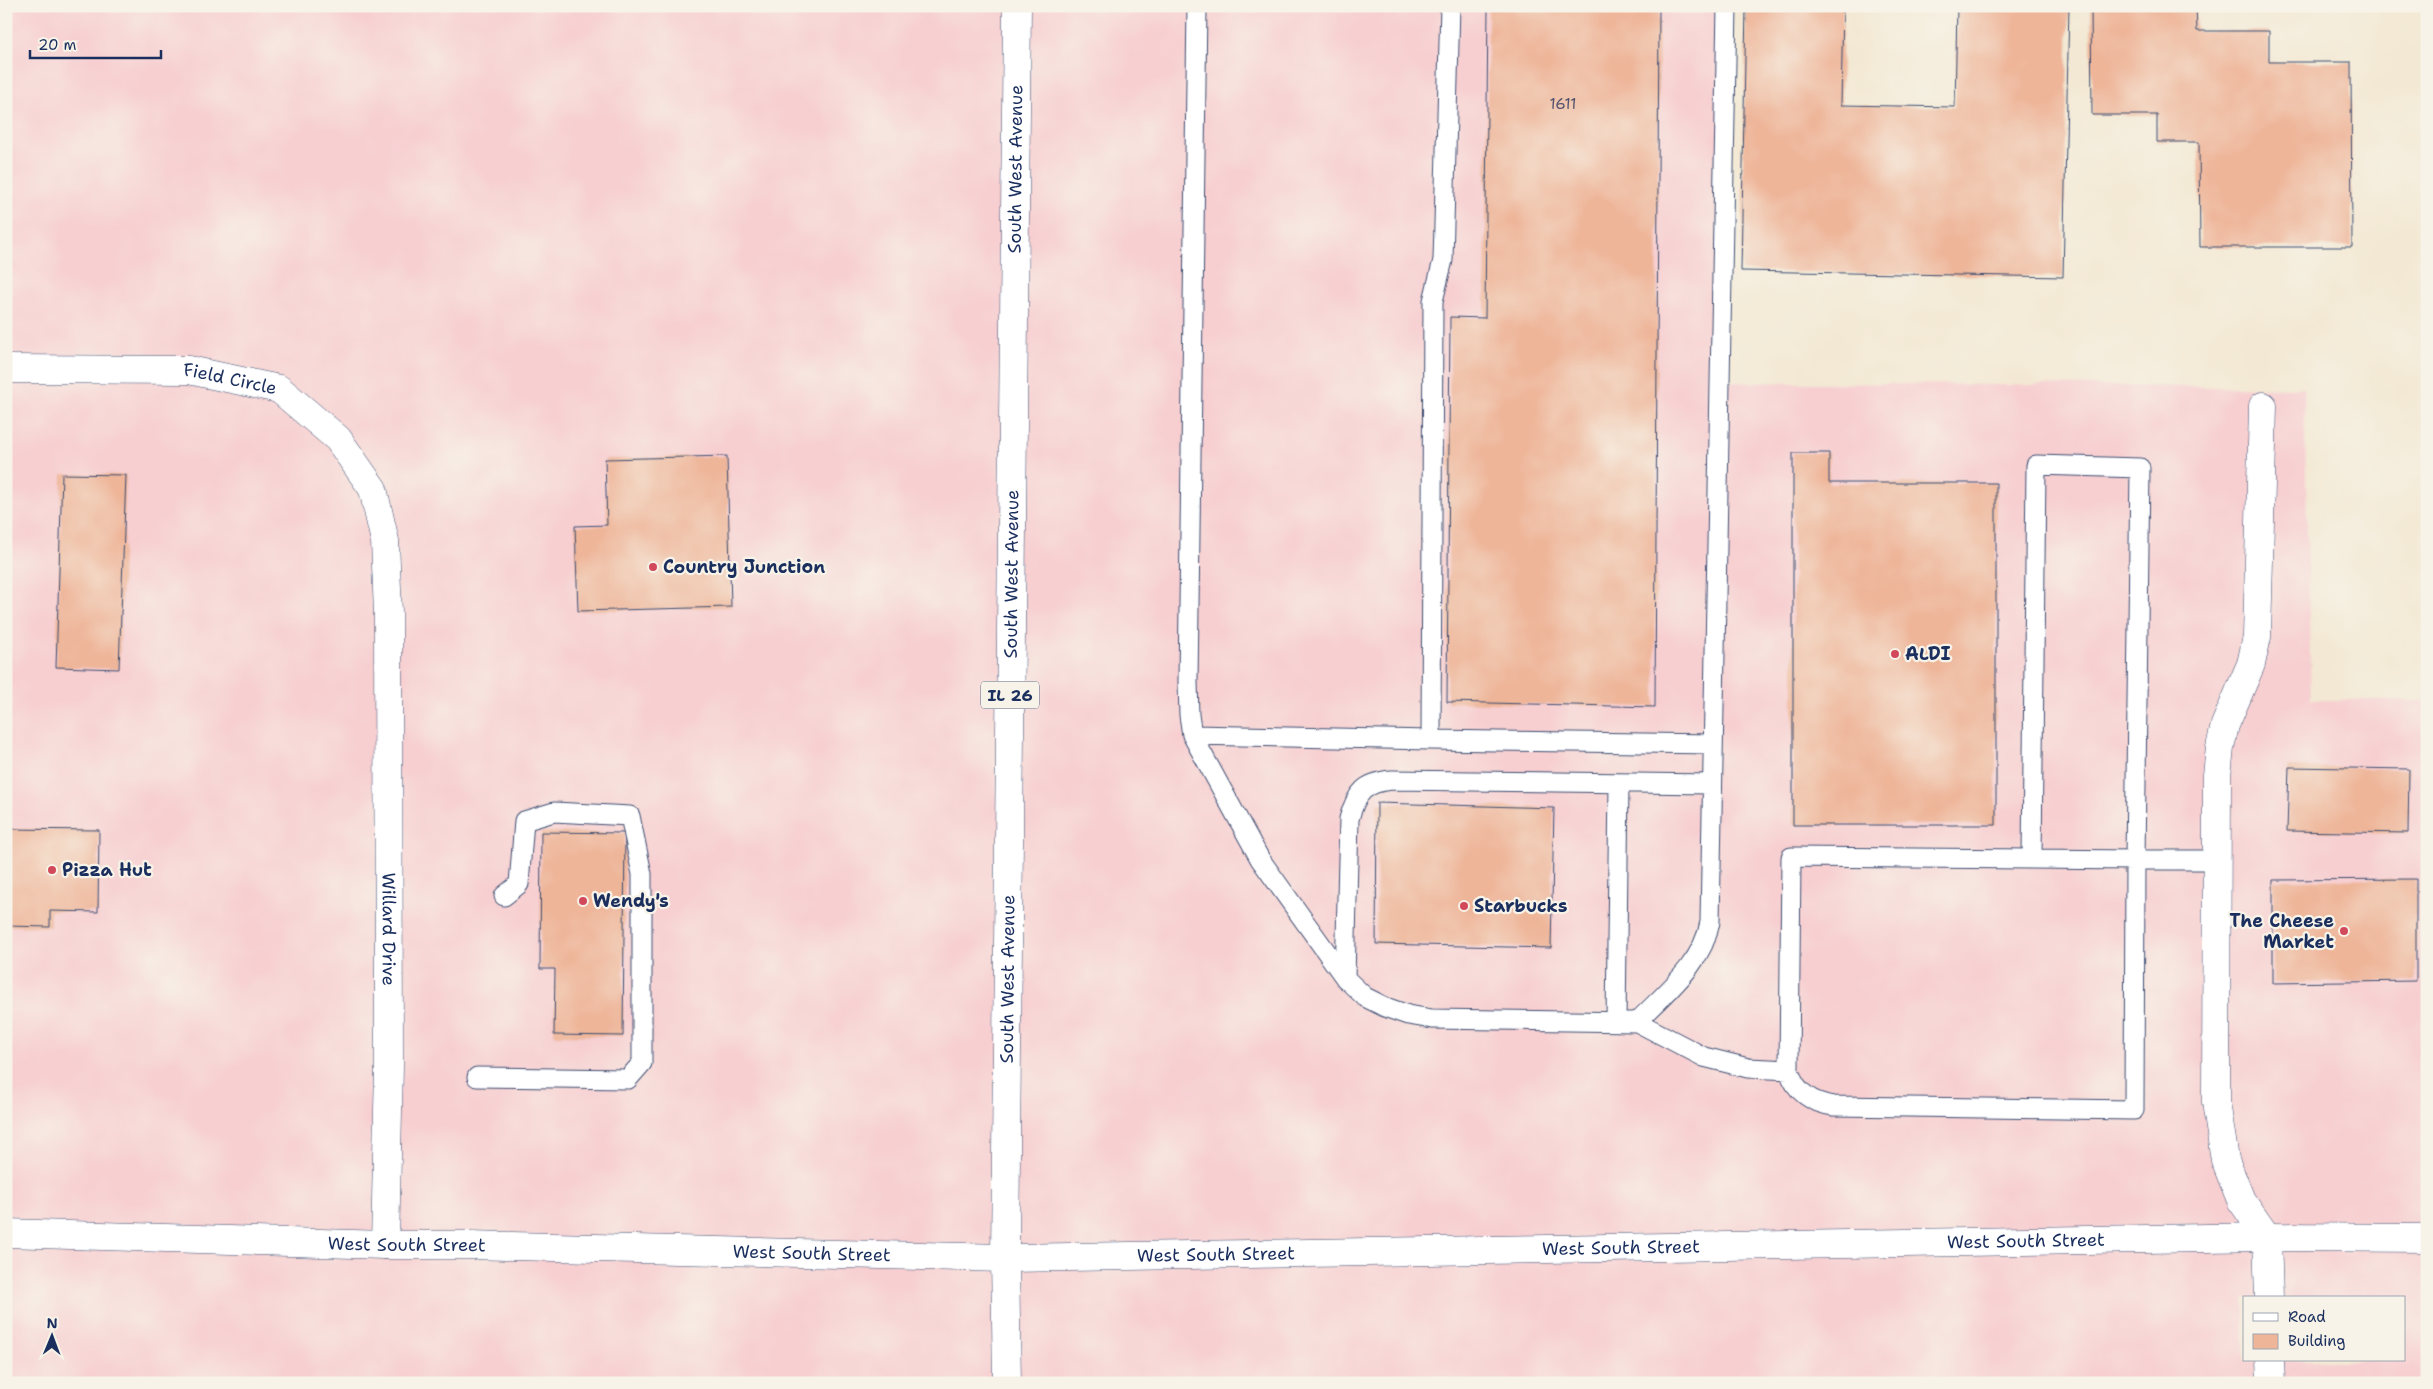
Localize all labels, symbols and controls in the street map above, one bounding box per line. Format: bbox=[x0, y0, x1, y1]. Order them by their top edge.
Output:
scale bar bbox=[30, 28, 161, 60]
text: 20 m bbox=[38, 35, 77, 55]
street label: South West Avenue bbox=[1003, 85, 1028, 253]
house number: 1611 bbox=[1549, 94, 1577, 114]
street label: Field Circle bbox=[183, 358, 279, 400]
street label: South West Avenue bbox=[999, 490, 1024, 658]
place label: Country Junction bbox=[663, 555, 825, 579]
marker: Country Junction bbox=[647, 561, 659, 573]
place label: ALDI bbox=[1905, 642, 1951, 666]
marker: ALDI bbox=[1889, 648, 1901, 660]
road number: IL 26 bbox=[981, 682, 1039, 708]
place label: Pizza Hut bbox=[62, 858, 152, 882]
marker: Pizza Hut bbox=[46, 864, 58, 876]
street label: Willard Drive bbox=[377, 872, 401, 986]
place label: Wendy's bbox=[593, 889, 669, 913]
place label: Starbucks bbox=[1474, 894, 1568, 918]
marker: Wendy's bbox=[577, 895, 589, 907]
street label: South West Avenue bbox=[995, 895, 1020, 1063]
marker: Starbucks bbox=[1458, 900, 1470, 912]
place label: The Cheese Market bbox=[2229, 909, 2334, 954]
marker: The Cheese Market bbox=[2338, 925, 2350, 937]
street label: West South Street bbox=[1947, 1228, 2105, 1254]
street label: West South Street bbox=[327, 1231, 486, 1257]
street label: West South Street bbox=[1542, 1234, 1700, 1261]
street label: West South Street bbox=[732, 1239, 891, 1267]
street label: West South Street bbox=[1137, 1241, 1295, 1268]
legend bbox=[2243, 1296, 2406, 1362]
text: Road bbox=[2288, 1307, 2326, 1327]
north arrow bbox=[28, 1312, 78, 1362]
text: N bbox=[47, 1314, 58, 1332]
text: Building bbox=[2288, 1331, 2345, 1351]

